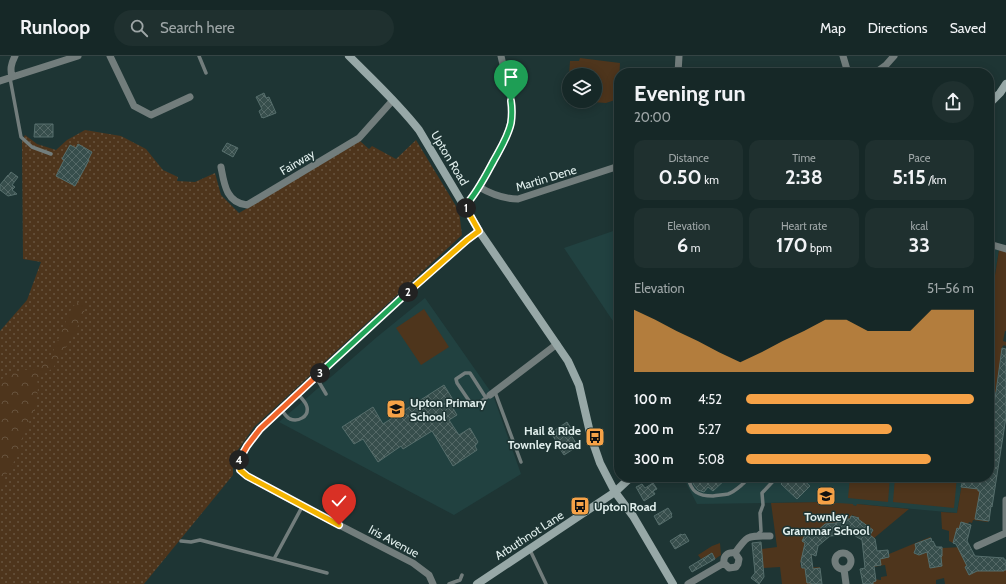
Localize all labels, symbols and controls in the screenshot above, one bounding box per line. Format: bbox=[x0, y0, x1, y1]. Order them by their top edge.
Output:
search box bbox=[114, 10, 394, 46]
text: Runloop bbox=[20, 16, 90, 39]
icon: search bbox=[128, 17, 150, 39]
text: Search here bbox=[160, 19, 235, 37]
text: Map bbox=[820, 19, 846, 37]
text: Directions bbox=[868, 19, 928, 37]
text: Saved bbox=[950, 19, 986, 37]
pin bbox=[494, 60, 528, 101]
icon: arrive bbox=[500, 66, 522, 88]
map controls bbox=[562, 68, 602, 108]
button: layers bbox=[562, 68, 602, 108]
text: Evening run bbox=[634, 80, 746, 107]
button: share bbox=[932, 81, 974, 123]
text: 20:00 bbox=[634, 109, 671, 125]
street label: Upton Road bbox=[428, 128, 472, 188]
street label: Fairway bbox=[277, 146, 317, 178]
text: Distance bbox=[668, 151, 709, 165]
text: Time bbox=[792, 151, 816, 165]
text: Pace bbox=[908, 151, 930, 165]
street label: Martin Dene bbox=[514, 162, 578, 194]
text: 0.50 bbox=[659, 165, 702, 189]
text: 2:38 bbox=[785, 165, 823, 189]
text: 5:15 bbox=[892, 165, 926, 189]
text: km bbox=[702, 173, 719, 187]
text: /km bbox=[926, 173, 946, 187]
pin: 1 bbox=[456, 198, 476, 218]
text: 1 bbox=[464, 201, 468, 215]
text: Elevation bbox=[667, 219, 710, 233]
text: Heart rate bbox=[781, 219, 827, 233]
text: kcal bbox=[911, 219, 928, 233]
text: 6 bbox=[677, 233, 688, 257]
text: 170 bbox=[776, 233, 808, 257]
text: 33 bbox=[909, 233, 930, 257]
text: m bbox=[688, 241, 700, 255]
text: bpm bbox=[808, 241, 832, 255]
text: Elevation bbox=[634, 280, 685, 296]
text: 51–56 m bbox=[927, 280, 974, 296]
pin: 2 bbox=[398, 282, 418, 302]
text: 2 bbox=[405, 285, 411, 299]
pin: 3 bbox=[310, 363, 330, 383]
text: 3 bbox=[317, 366, 323, 380]
text: 100 m bbox=[634, 391, 671, 407]
text: 4:52 bbox=[698, 391, 722, 407]
place label: Upton Primary School bbox=[410, 395, 487, 424]
school or university icon: Upton Primary School bbox=[385, 398, 407, 420]
text: 200 m bbox=[634, 421, 673, 437]
text: 5:27 bbox=[698, 421, 721, 437]
place label: Hail & Ride Townley Road bbox=[508, 423, 581, 452]
bus stop icon: Hail & Ride Townley Road bbox=[584, 426, 606, 448]
pin: 4 bbox=[229, 450, 249, 470]
text: 300 m bbox=[634, 451, 674, 467]
text: 5:08 bbox=[698, 451, 725, 467]
text: 4 bbox=[236, 453, 242, 467]
pin bbox=[322, 484, 356, 525]
school or university icon: Townley Grammar School bbox=[815, 485, 837, 507]
icon: check bbox=[328, 490, 350, 512]
bus stop icon: Upton Road bbox=[569, 495, 591, 517]
place label: Upton Road bbox=[594, 499, 657, 514]
street label: Arbuthnot Lane bbox=[492, 507, 566, 563]
place label: Townley Grammar School bbox=[782, 509, 870, 538]
street label: Iris Avenue bbox=[366, 521, 422, 561]

